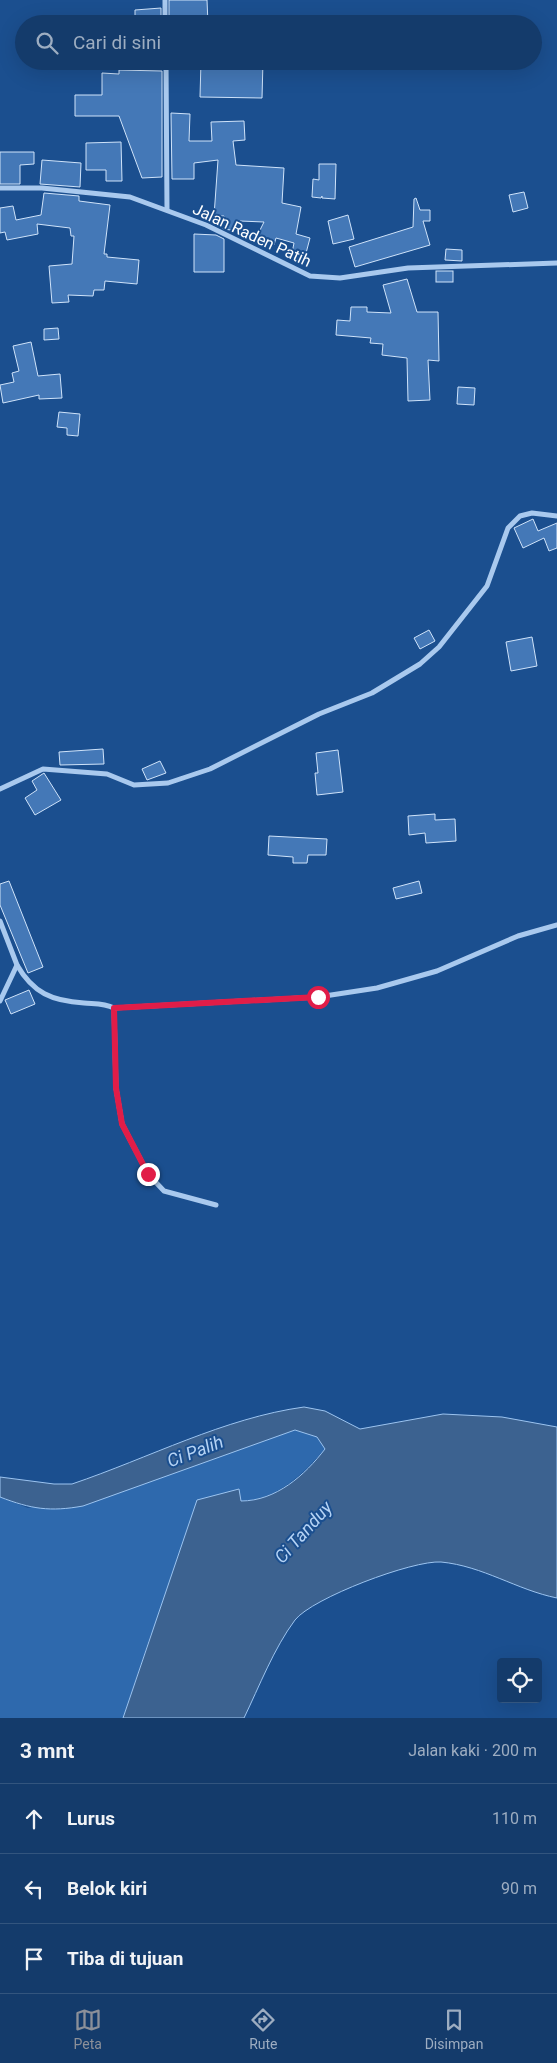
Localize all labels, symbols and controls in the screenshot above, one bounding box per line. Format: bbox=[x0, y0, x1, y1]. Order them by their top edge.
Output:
search box bbox=[15, 15, 542, 70]
icon: search bbox=[33, 29, 61, 57]
text: Cari di sini bbox=[73, 31, 161, 54]
street label: Jalan Raden Patih bbox=[190, 199, 314, 271]
route start bbox=[307, 986, 330, 1009]
route end bbox=[137, 1163, 160, 1186]
water label: Ci Palih bbox=[164, 1431, 226, 1471]
water label: Ci Tanduy bbox=[270, 1496, 337, 1567]
map controls bbox=[497, 1658, 542, 1703]
button: locate bbox=[497, 1658, 542, 1703]
text: 3 mnt bbox=[20, 1739, 74, 1763]
text: Jalan kaki · 200 m bbox=[408, 1741, 537, 1760]
icon: ahead bbox=[20, 1805, 48, 1833]
text: Lurus bbox=[67, 1807, 115, 1830]
text: 110 m bbox=[492, 1809, 537, 1828]
icon: left bbox=[20, 1875, 48, 1903]
text: Belok kiri bbox=[67, 1877, 147, 1900]
text: 90 m bbox=[501, 1879, 537, 1898]
icon: arrive bbox=[20, 1945, 48, 1973]
text: Tiba di tujuan bbox=[67, 1947, 183, 1970]
tab: Peta bbox=[74, 2006, 102, 2052]
tab: Rute bbox=[249, 2006, 277, 2052]
tab: Disimpan bbox=[425, 2006, 483, 2052]

